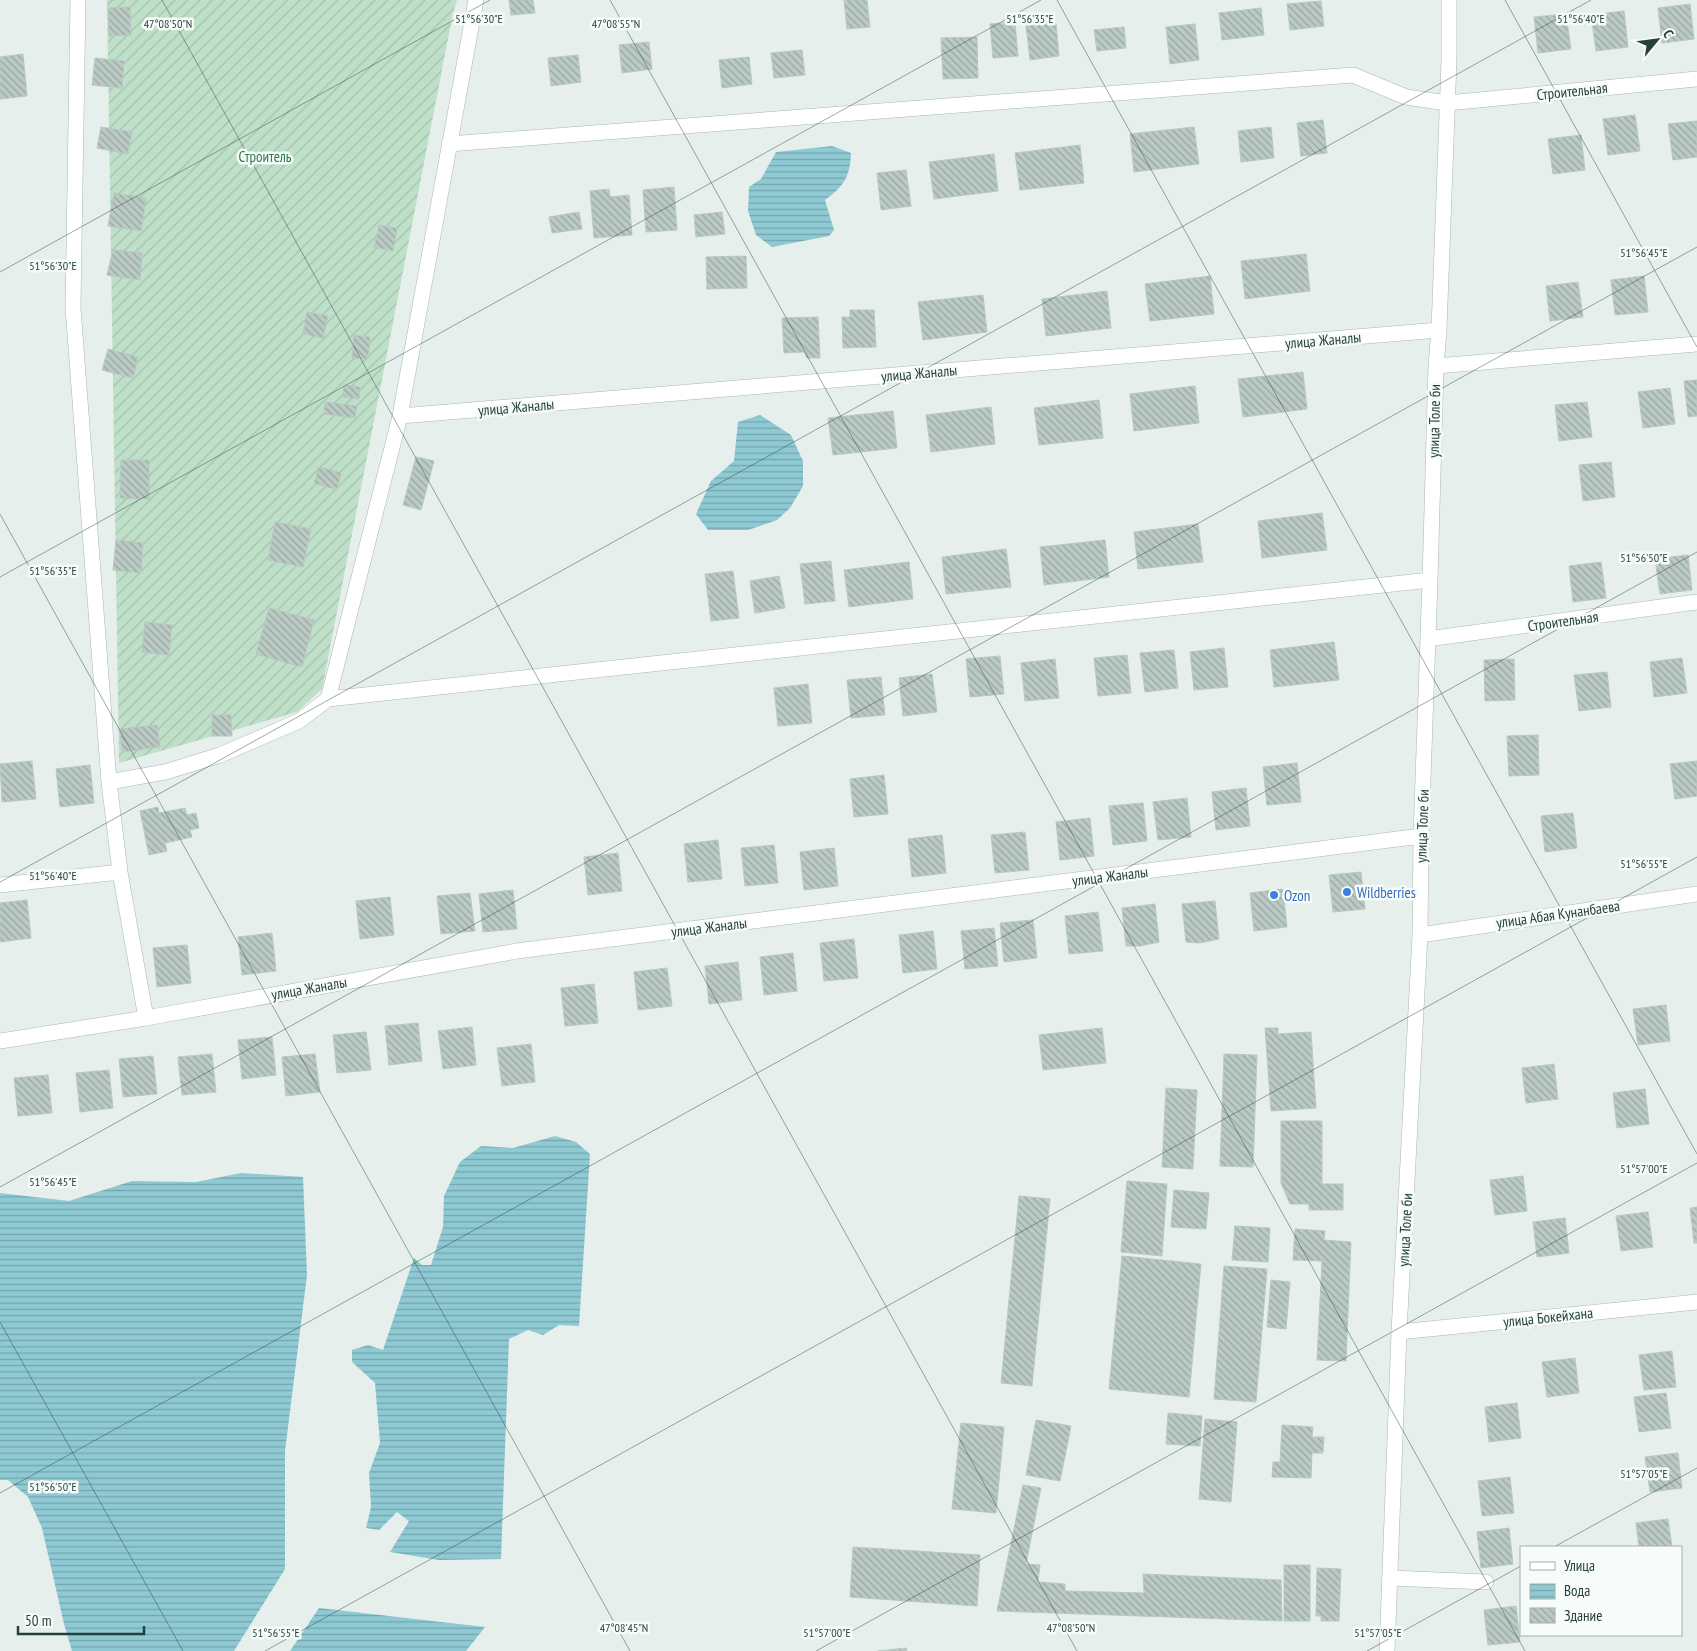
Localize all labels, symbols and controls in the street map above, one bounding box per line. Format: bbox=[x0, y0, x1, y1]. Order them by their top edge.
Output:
text: 51°56'30"E bbox=[455, 11, 503, 26]
text: 51°56'35"E bbox=[1006, 11, 1054, 26]
text: 51°56'40"E bbox=[1557, 11, 1605, 26]
north arrow bbox=[1632, 15, 1682, 65]
text: 47°08'50"N bbox=[144, 16, 192, 31]
text: 47°08'55"N bbox=[592, 16, 640, 31]
text: С bbox=[1659, 27, 1678, 41]
street label: Строительная bbox=[1536, 78, 1609, 104]
park label: Строитель bbox=[239, 147, 292, 166]
text: 51°56'45"E bbox=[1620, 245, 1668, 260]
text: 51°56'30"E bbox=[29, 258, 77, 273]
street label: улица Жаналы bbox=[1284, 327, 1362, 353]
street label: улица Жаналы bbox=[880, 360, 958, 386]
street label: улица Толе би bbox=[1424, 384, 1444, 458]
street label: улица Жаналы bbox=[477, 394, 555, 420]
text: 51°56'50"E bbox=[1620, 550, 1668, 565]
text: 51°56'35"E bbox=[29, 563, 77, 578]
street label: Строительная bbox=[1526, 607, 1600, 635]
street label: улица Толе би bbox=[1411, 789, 1433, 863]
text: 51°56'55"E bbox=[1620, 856, 1668, 871]
street label: улица Жаналы bbox=[1071, 862, 1149, 890]
text: 51°56'40"E bbox=[29, 868, 77, 883]
place label: Wildberries bbox=[1357, 883, 1416, 902]
place label: Ozon bbox=[1284, 886, 1310, 905]
marker: Wildberries bbox=[1341, 886, 1353, 898]
marker: Ozon bbox=[1268, 889, 1280, 901]
street label: улица Абая Кунанбаева bbox=[1495, 896, 1621, 932]
street label: улица Жаналы bbox=[670, 913, 748, 941]
street label: улица Жаналы bbox=[270, 972, 348, 1004]
text: 51°57'00"E bbox=[1620, 1161, 1668, 1176]
text: 51°56'45"E bbox=[29, 1174, 77, 1189]
street label: улица Толе би bbox=[1394, 1193, 1416, 1267]
street label: улица Бокейхана bbox=[1502, 1303, 1594, 1331]
text: 51°57'05"E bbox=[1620, 1466, 1668, 1481]
text: 51°56'50"E bbox=[29, 1479, 77, 1494]
legend bbox=[1520, 1546, 1682, 1636]
text: Улица bbox=[1564, 1556, 1595, 1575]
text: Вода bbox=[1564, 1581, 1590, 1600]
scale bar bbox=[18, 1604, 144, 1636]
text: Здание bbox=[1564, 1606, 1602, 1625]
text: 50 m bbox=[25, 1611, 51, 1630]
text: 47°08'45"N bbox=[600, 1620, 648, 1635]
text: 47°08'50"N bbox=[1047, 1620, 1095, 1635]
text: 51°56'55"E bbox=[252, 1625, 300, 1640]
text: 51°57'00"E bbox=[803, 1625, 851, 1640]
text: 51°57'05"E bbox=[1354, 1625, 1402, 1640]

